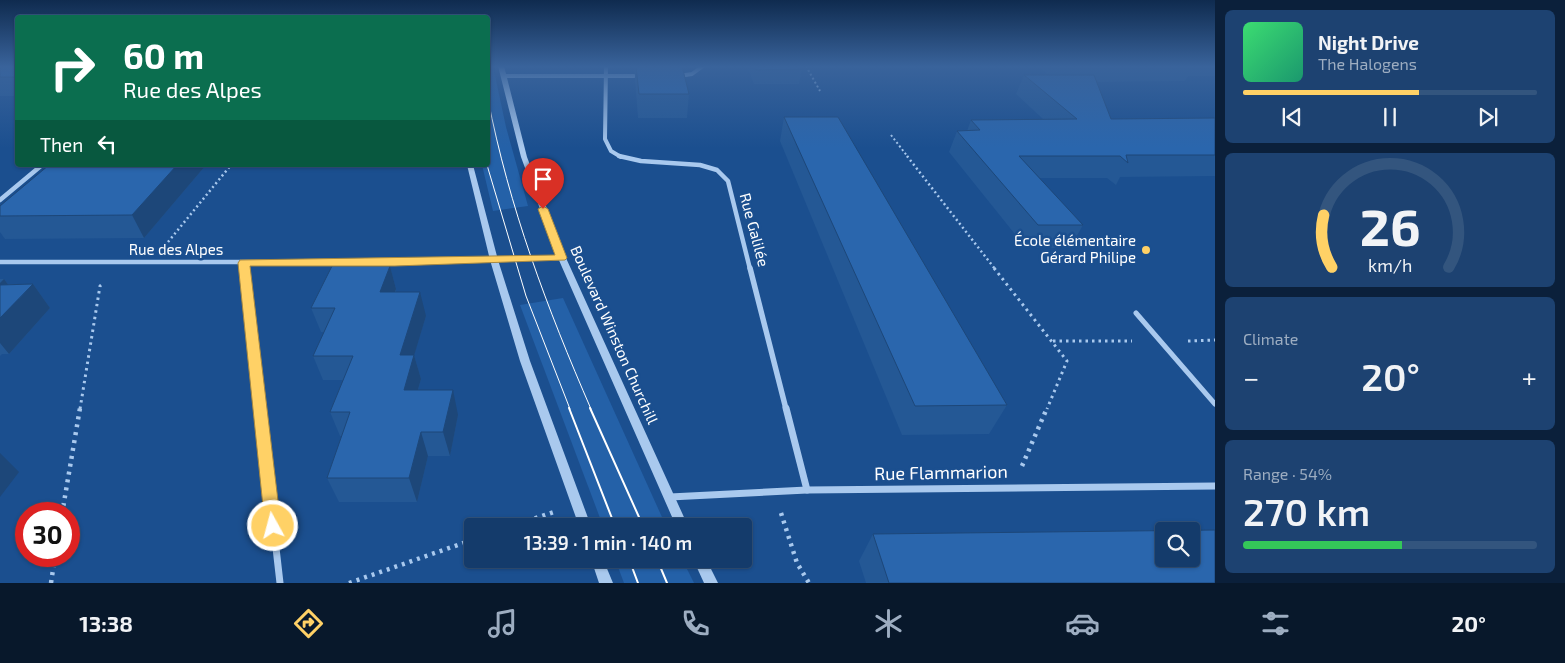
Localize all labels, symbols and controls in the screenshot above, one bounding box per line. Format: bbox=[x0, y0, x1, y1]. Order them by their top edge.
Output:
text: Night Drive bbox=[1318, 31, 1419, 54]
text: 60 m bbox=[123, 34, 204, 76]
icon: right bbox=[40, 35, 105, 100]
text: The Halogens bbox=[1318, 54, 1417, 73]
text: Rue des Alpes bbox=[123, 76, 262, 102]
icon: previous bbox=[1278, 103, 1306, 131]
icon: pause bbox=[1376, 103, 1404, 131]
icon: next bbox=[1474, 103, 1502, 131]
icon: left bbox=[93, 130, 121, 158]
text: Then bbox=[40, 133, 83, 156]
pin bbox=[522, 158, 564, 209]
icon: arrive bbox=[529, 165, 557, 193]
street label: Rue Galilée bbox=[736, 191, 773, 269]
text: 26 bbox=[1360, 194, 1420, 256]
place label: École élémentaire Gérard Philipe bbox=[1014, 231, 1136, 266]
street label: Rue des Alpes bbox=[129, 240, 223, 258]
street label: Boulevard Winston Churchill bbox=[567, 243, 663, 427]
marker: École élémentaire Gérard Philipe bbox=[1140, 244, 1152, 256]
text: km/h bbox=[1368, 254, 1412, 276]
text: Climate bbox=[1243, 329, 1298, 348]
text: 20° bbox=[1361, 353, 1420, 399]
text: − bbox=[1243, 360, 1259, 394]
text: + bbox=[1522, 360, 1537, 394]
street label: Rue Flammarion bbox=[874, 460, 1008, 484]
text: Range · 54% bbox=[1243, 464, 1332, 483]
text: 270 km bbox=[1243, 488, 1370, 534]
position arrow bbox=[246, 499, 298, 551]
speed limit sign: 30 bbox=[15, 502, 80, 567]
map controls bbox=[1155, 522, 1200, 567]
button: search bbox=[1155, 522, 1200, 567]
text: 13:39 · 1 min · 140 m bbox=[524, 531, 692, 554]
icon: directions bbox=[291, 606, 326, 641]
icon: music bbox=[485, 606, 520, 641]
icon: phone bbox=[678, 606, 713, 641]
icon: climate bbox=[871, 606, 906, 641]
icon: car bbox=[1065, 606, 1100, 641]
icon: filters bbox=[1258, 606, 1293, 641]
text: 13:38 bbox=[79, 610, 133, 636]
text: 20° bbox=[1452, 610, 1486, 636]

